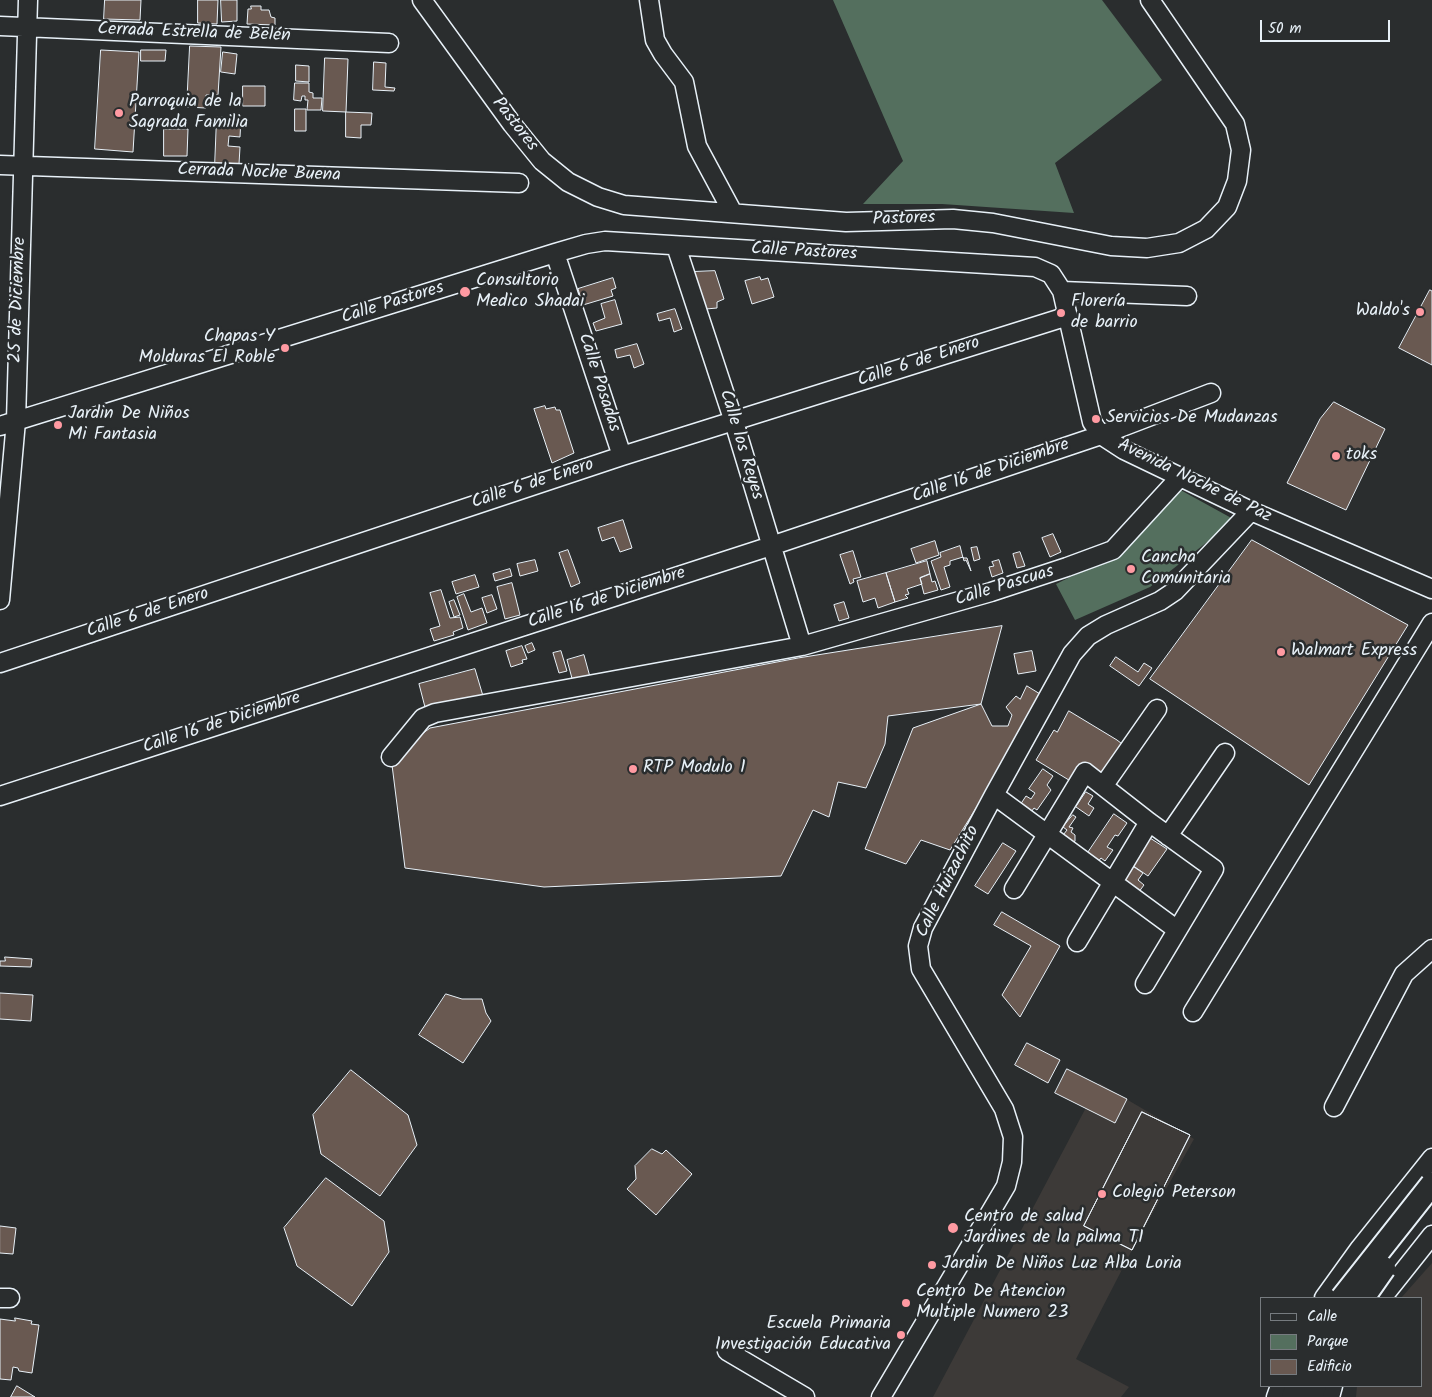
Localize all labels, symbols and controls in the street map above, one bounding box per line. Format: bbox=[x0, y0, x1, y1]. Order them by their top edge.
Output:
scale bar bbox=[1262, 10, 1392, 42]
text: 50 m bbox=[1268, 17, 1302, 41]
street label: Cerrada Estrella de Belén bbox=[97, 20, 291, 48]
place label: Parroquia de la Sagrada Familia bbox=[129, 92, 248, 134]
street label: Pastores bbox=[486, 94, 542, 156]
marker: Parroquia de la Sagrada Familia bbox=[113, 107, 125, 119]
street label: Cerrada Noche Buena bbox=[177, 160, 341, 188]
street label: Pastores bbox=[872, 208, 936, 232]
street label: 25 de Diciembre bbox=[6, 237, 32, 363]
street label: Calle Pastores bbox=[750, 239, 858, 267]
place label: Consultorio Medico Shadai bbox=[476, 271, 584, 314]
street label: Calle Pastores bbox=[339, 278, 447, 330]
marker: Consultorio Medico Shadai bbox=[458, 285, 472, 299]
place label: Florería de barrio bbox=[1071, 292, 1138, 334]
place label: Waldo's bbox=[1356, 301, 1410, 323]
marker: Waldo's bbox=[1414, 306, 1426, 318]
marker: Florería de barrio bbox=[1055, 307, 1067, 319]
place label: Chapas Y Molduras El Roble bbox=[139, 327, 275, 369]
street label: Calle Posadas bbox=[572, 331, 624, 435]
street label: Calle 6 de Enero bbox=[855, 333, 983, 393]
marker: Chapas Y Molduras El Roble bbox=[279, 342, 291, 354]
street label: Calle los Reyes bbox=[713, 388, 767, 502]
place label: Jardin De Niños Mi Fantasia bbox=[68, 404, 190, 446]
place label: Servicios De Mudanzas bbox=[1106, 408, 1278, 430]
marker: Servicios De Mudanzas bbox=[1090, 413, 1102, 425]
marker: Jardin De Niños Mi Fantasia bbox=[52, 419, 64, 431]
street label: Calle 16 de Diciembre bbox=[910, 435, 1072, 509]
street label: Avenida Noche de Paz bbox=[1113, 435, 1275, 529]
place label: toks bbox=[1346, 445, 1377, 467]
marker: toks bbox=[1330, 450, 1342, 462]
street label: Calle 6 de Enero bbox=[469, 455, 597, 515]
place label: Cancha Comunitaria bbox=[1141, 548, 1231, 590]
street label: Calle Pascuas bbox=[953, 562, 1057, 612]
street label: Calle 16 de Diciembre bbox=[525, 563, 689, 635]
marker: Cancha Comunitaria bbox=[1125, 563, 1137, 575]
street label: Calle 6 de Enero bbox=[84, 584, 212, 644]
place label: Walmart Express bbox=[1291, 641, 1417, 663]
marker: Walmart Express bbox=[1275, 646, 1287, 658]
street label: Calle 16 de Diciembre bbox=[140, 688, 304, 760]
place label: RTP Modulo 1 bbox=[643, 758, 746, 780]
marker: RTP Modulo 1 bbox=[627, 763, 639, 775]
street label: Calle Huizachito bbox=[913, 823, 985, 941]
place label: Colegio Peterson bbox=[1112, 1183, 1236, 1205]
marker: Colegio Peterson bbox=[1096, 1188, 1108, 1200]
place label: Centro de salud Jardines de la palma T1 bbox=[964, 1207, 1144, 1250]
marker: Centro de salud Jardines de la palma T1 bbox=[946, 1221, 960, 1235]
place label: Jardin De Niños Luz Alba Loria bbox=[942, 1254, 1182, 1276]
marker: Jardin De Niños Luz Alba Loria bbox=[926, 1259, 938, 1271]
place label: Centro De Atencion Multiple Numero 23 bbox=[916, 1282, 1068, 1325]
marker: Centro De Atencion Multiple Numero 23 bbox=[900, 1297, 912, 1309]
legend bbox=[1260, 1297, 1422, 1387]
text: Calle bbox=[1307, 1305, 1337, 1329]
place label: Escuela Primaria Investigación Educativa bbox=[715, 1314, 891, 1356]
marker: Escuela Primaria Investigación Educativa bbox=[895, 1329, 907, 1341]
text: Parque bbox=[1307, 1330, 1348, 1354]
text: Edificio bbox=[1307, 1355, 1352, 1379]

